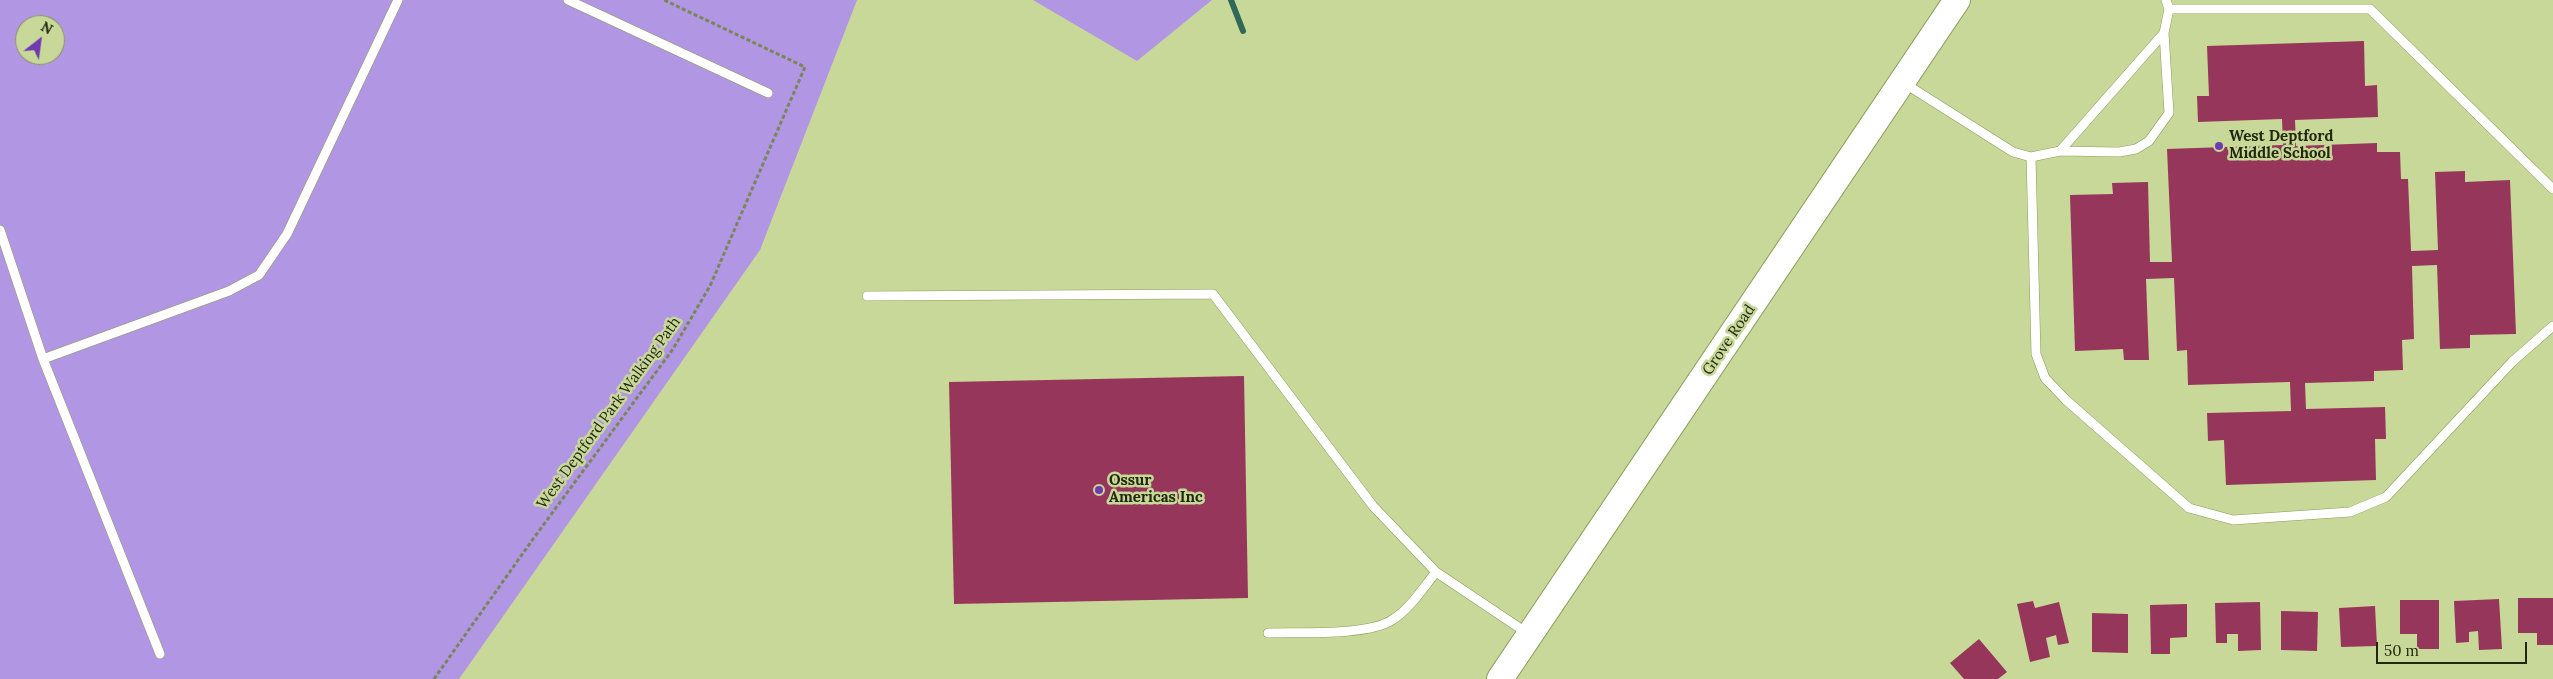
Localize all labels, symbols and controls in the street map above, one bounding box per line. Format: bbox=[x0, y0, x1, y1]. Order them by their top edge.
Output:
north arrow bbox=[15, 15, 65, 65]
text: N bbox=[38, 17, 56, 38]
place label: West Deptford Middle School bbox=[2229, 128, 2333, 163]
marker: West Deptford Middle School bbox=[2213, 140, 2225, 152]
street label: Grove Road bbox=[1699, 301, 1759, 379]
street label: West Deptford Park Walking Path bbox=[533, 314, 685, 512]
place label: Ossur Americas Inc bbox=[1109, 472, 1203, 507]
marker: Ossur Americas Inc bbox=[1093, 484, 1105, 496]
scale bar bbox=[2378, 632, 2529, 664]
text: 50 m bbox=[2384, 641, 2419, 660]

